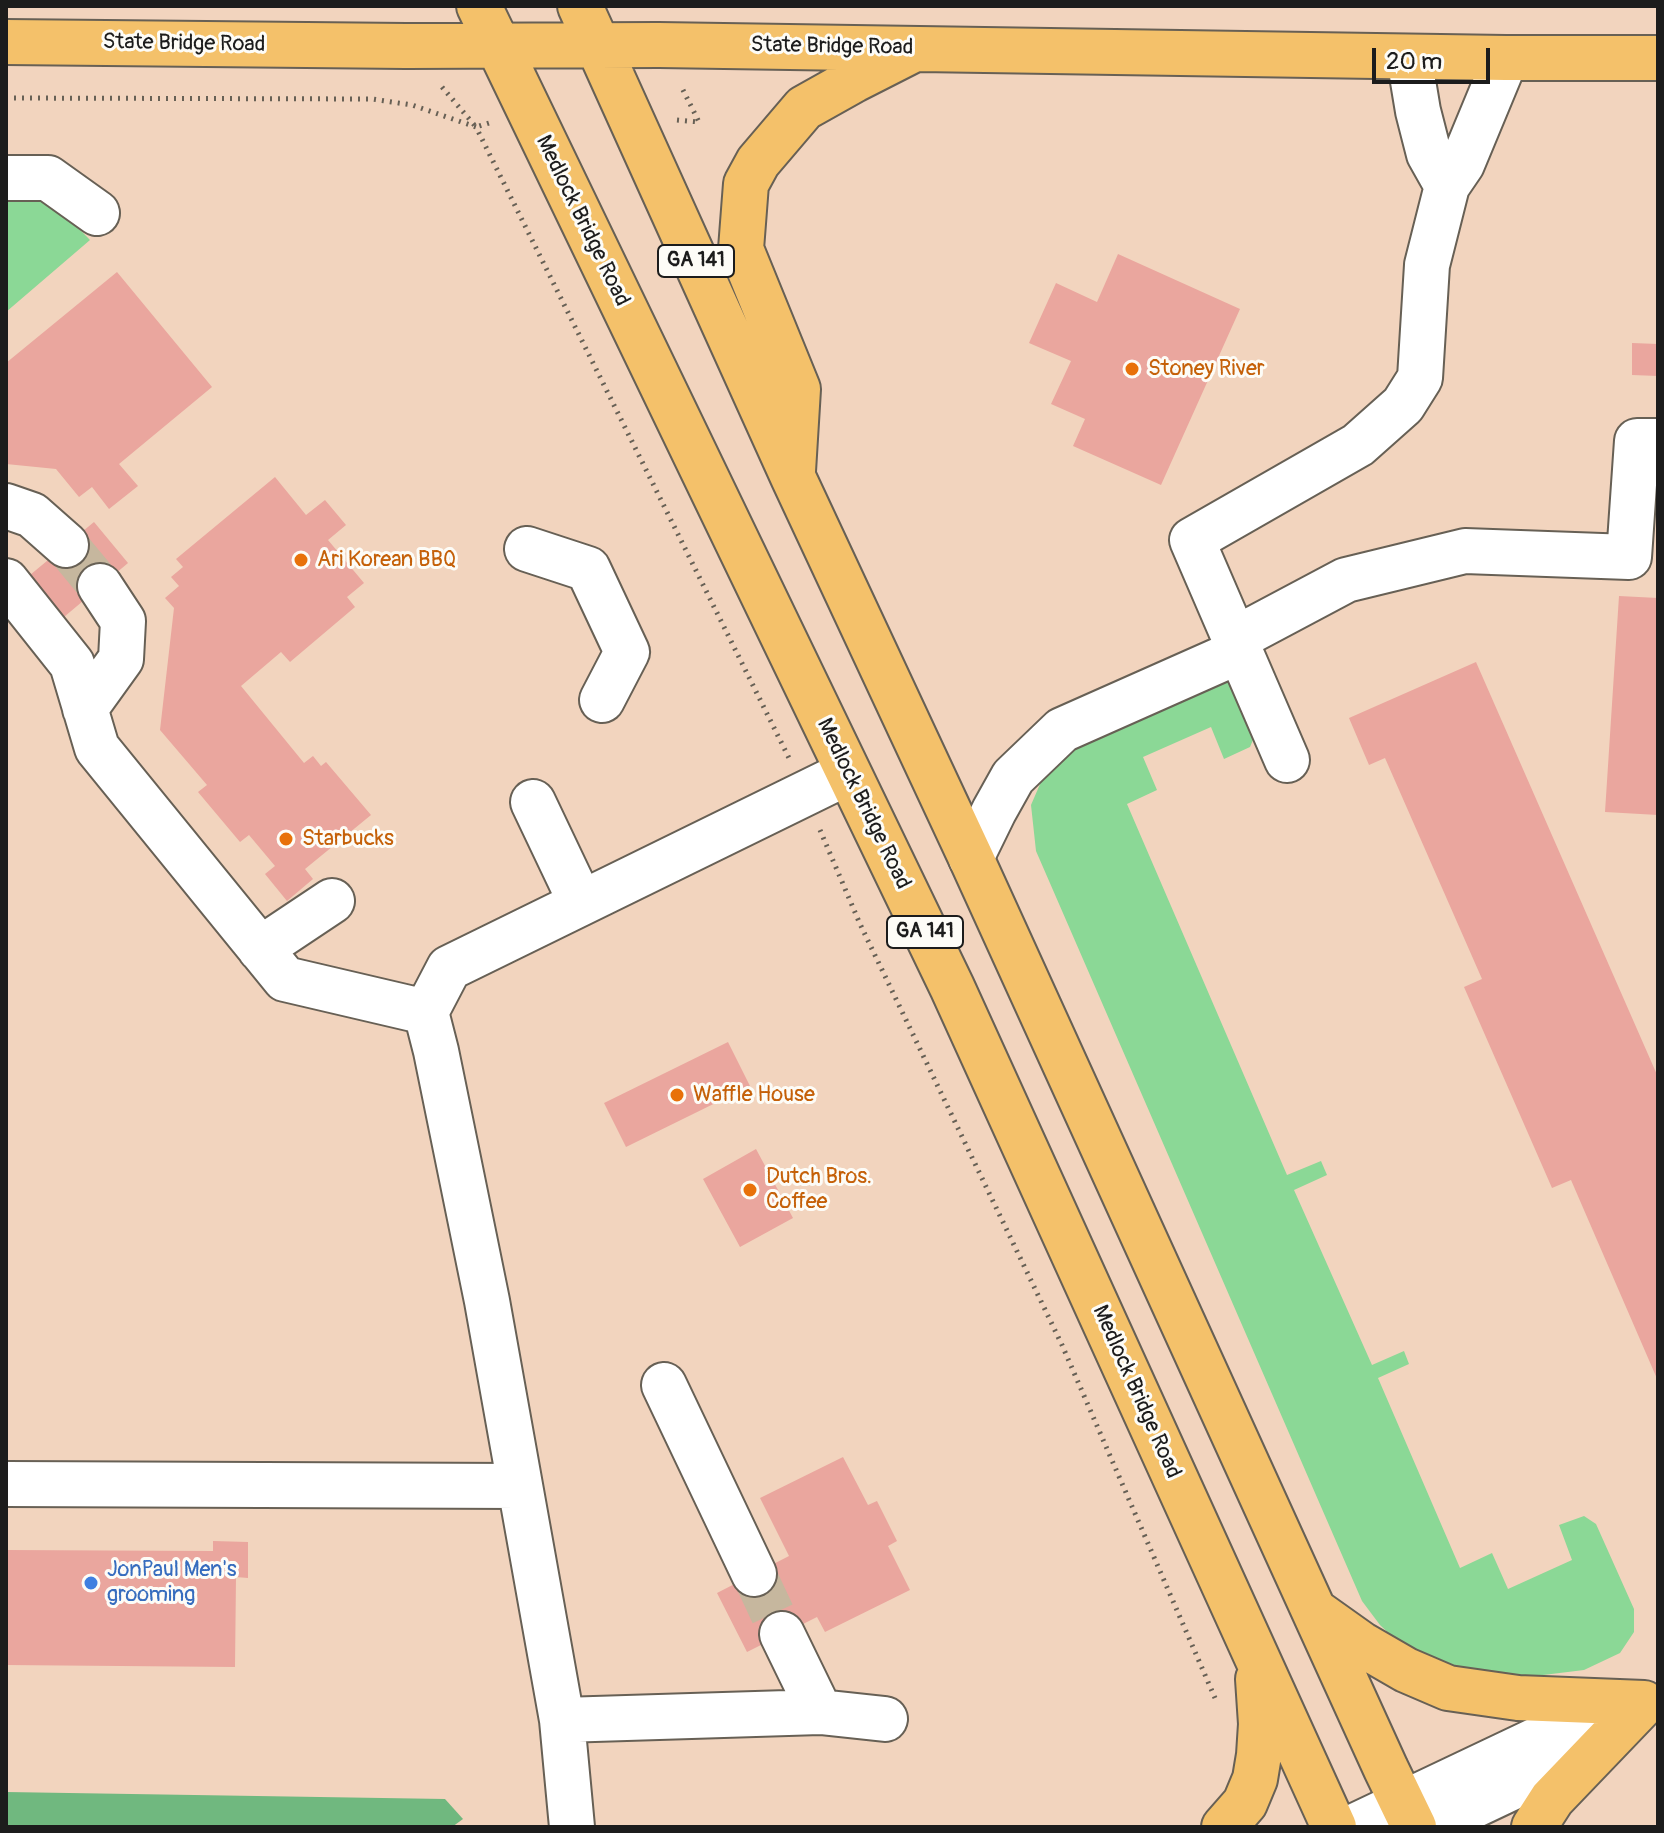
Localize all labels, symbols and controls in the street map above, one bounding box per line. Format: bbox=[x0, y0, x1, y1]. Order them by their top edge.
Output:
street label: State Bridge Road bbox=[102, 29, 266, 59]
street label: State Bridge Road bbox=[750, 32, 914, 62]
scale bar bbox=[1376, 32, 1494, 82]
text: 20 m bbox=[1386, 47, 1442, 76]
street label: Medlock Bridge Road bbox=[529, 131, 635, 311]
road number: GA 141 bbox=[658, 245, 734, 277]
place label: Stoney River bbox=[1148, 356, 1265, 382]
marker: Stoney River bbox=[1123, 360, 1141, 378]
place label: Ari Korean BBQ bbox=[317, 547, 456, 573]
marker: Ari Korean BBQ bbox=[292, 551, 310, 569]
street label: Medlock Bridge Road bbox=[810, 714, 916, 894]
place label: Starbucks bbox=[302, 826, 394, 852]
marker: Starbucks bbox=[277, 830, 295, 848]
road number: GA 141 bbox=[887, 916, 963, 948]
place label: Waffle House bbox=[693, 1082, 815, 1108]
marker: Waffle House bbox=[668, 1086, 686, 1104]
place label: Dutch Bros. Coffee bbox=[766, 1164, 872, 1216]
marker: Dutch Bros. Coffee bbox=[741, 1181, 759, 1199]
street label: Medlock Bridge Road bbox=[1086, 1301, 1186, 1483]
place label: JonPaul Men's grooming bbox=[107, 1557, 237, 1608]
marker: JonPaul Men's grooming bbox=[82, 1574, 100, 1592]

